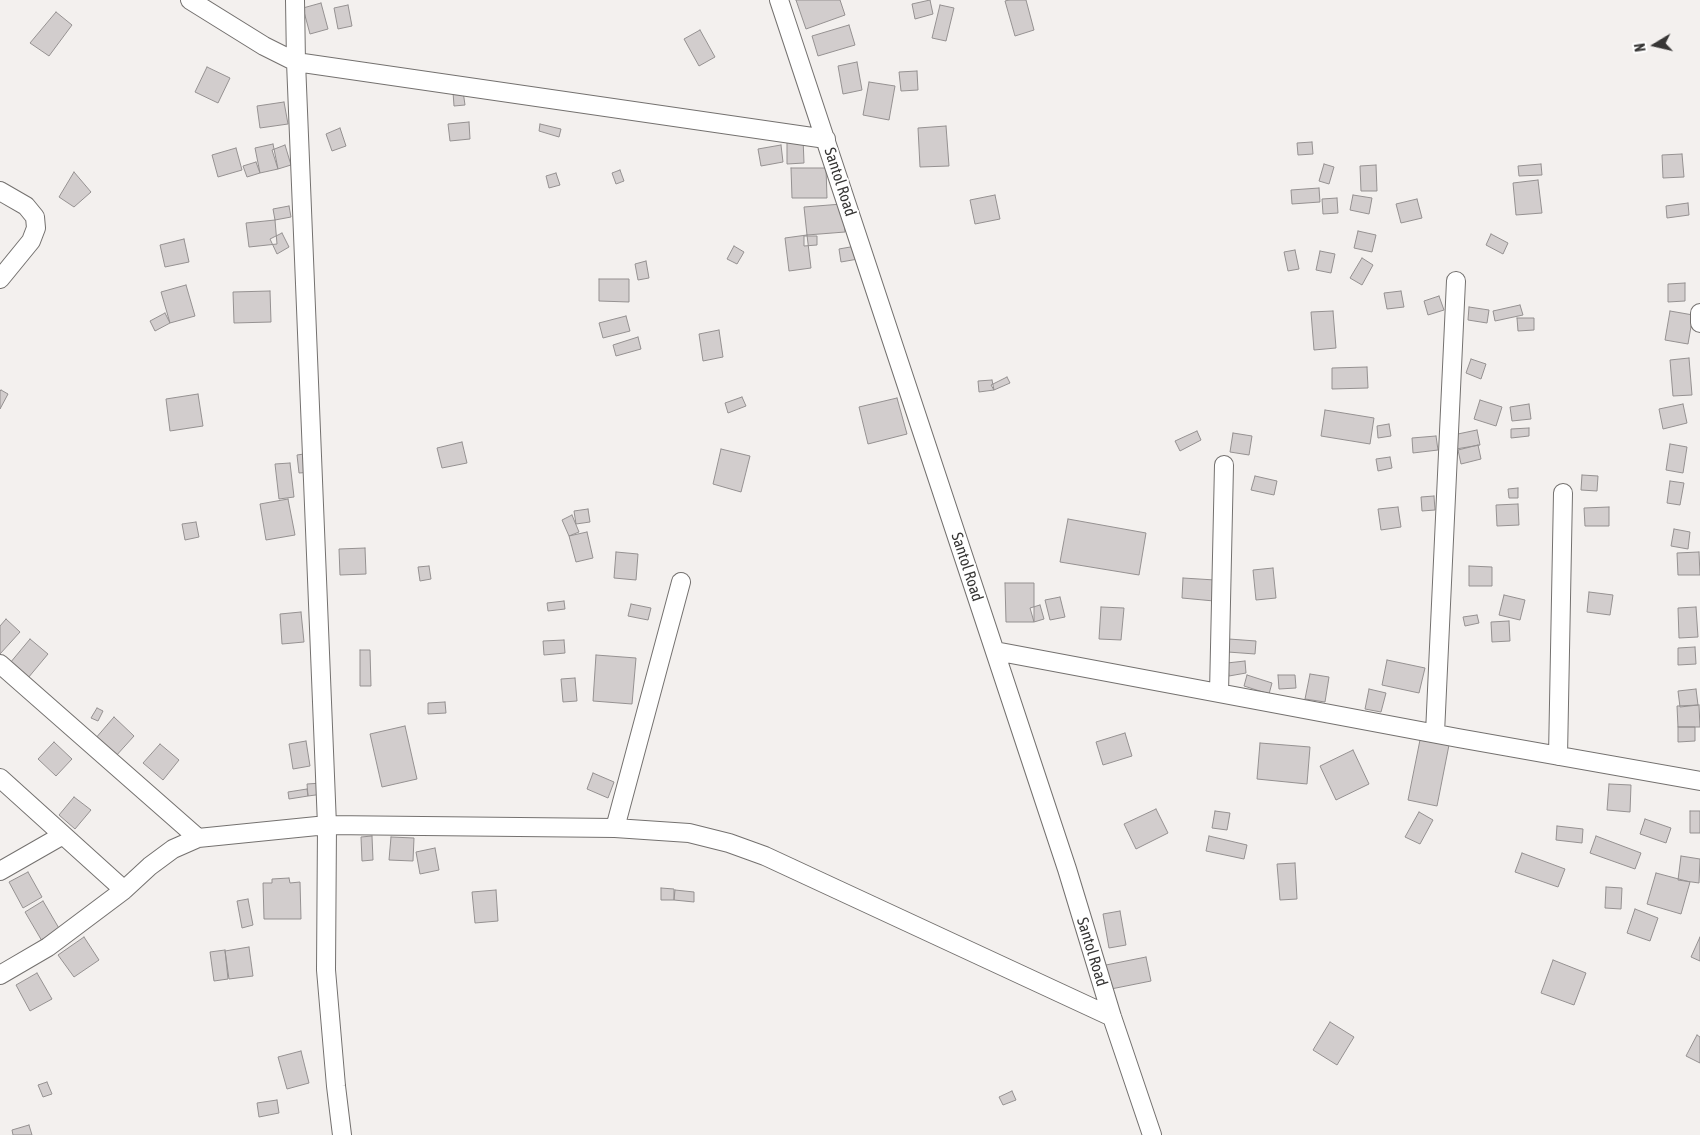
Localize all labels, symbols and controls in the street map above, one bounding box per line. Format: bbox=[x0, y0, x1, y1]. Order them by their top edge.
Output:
north arrow bbox=[1630, 20, 1680, 70]
text: N bbox=[1632, 42, 1649, 53]
street label: Santol Road bbox=[820, 145, 860, 219]
street label: Santol Road bbox=[947, 530, 987, 604]
street label: Santol Road bbox=[1072, 915, 1112, 989]

